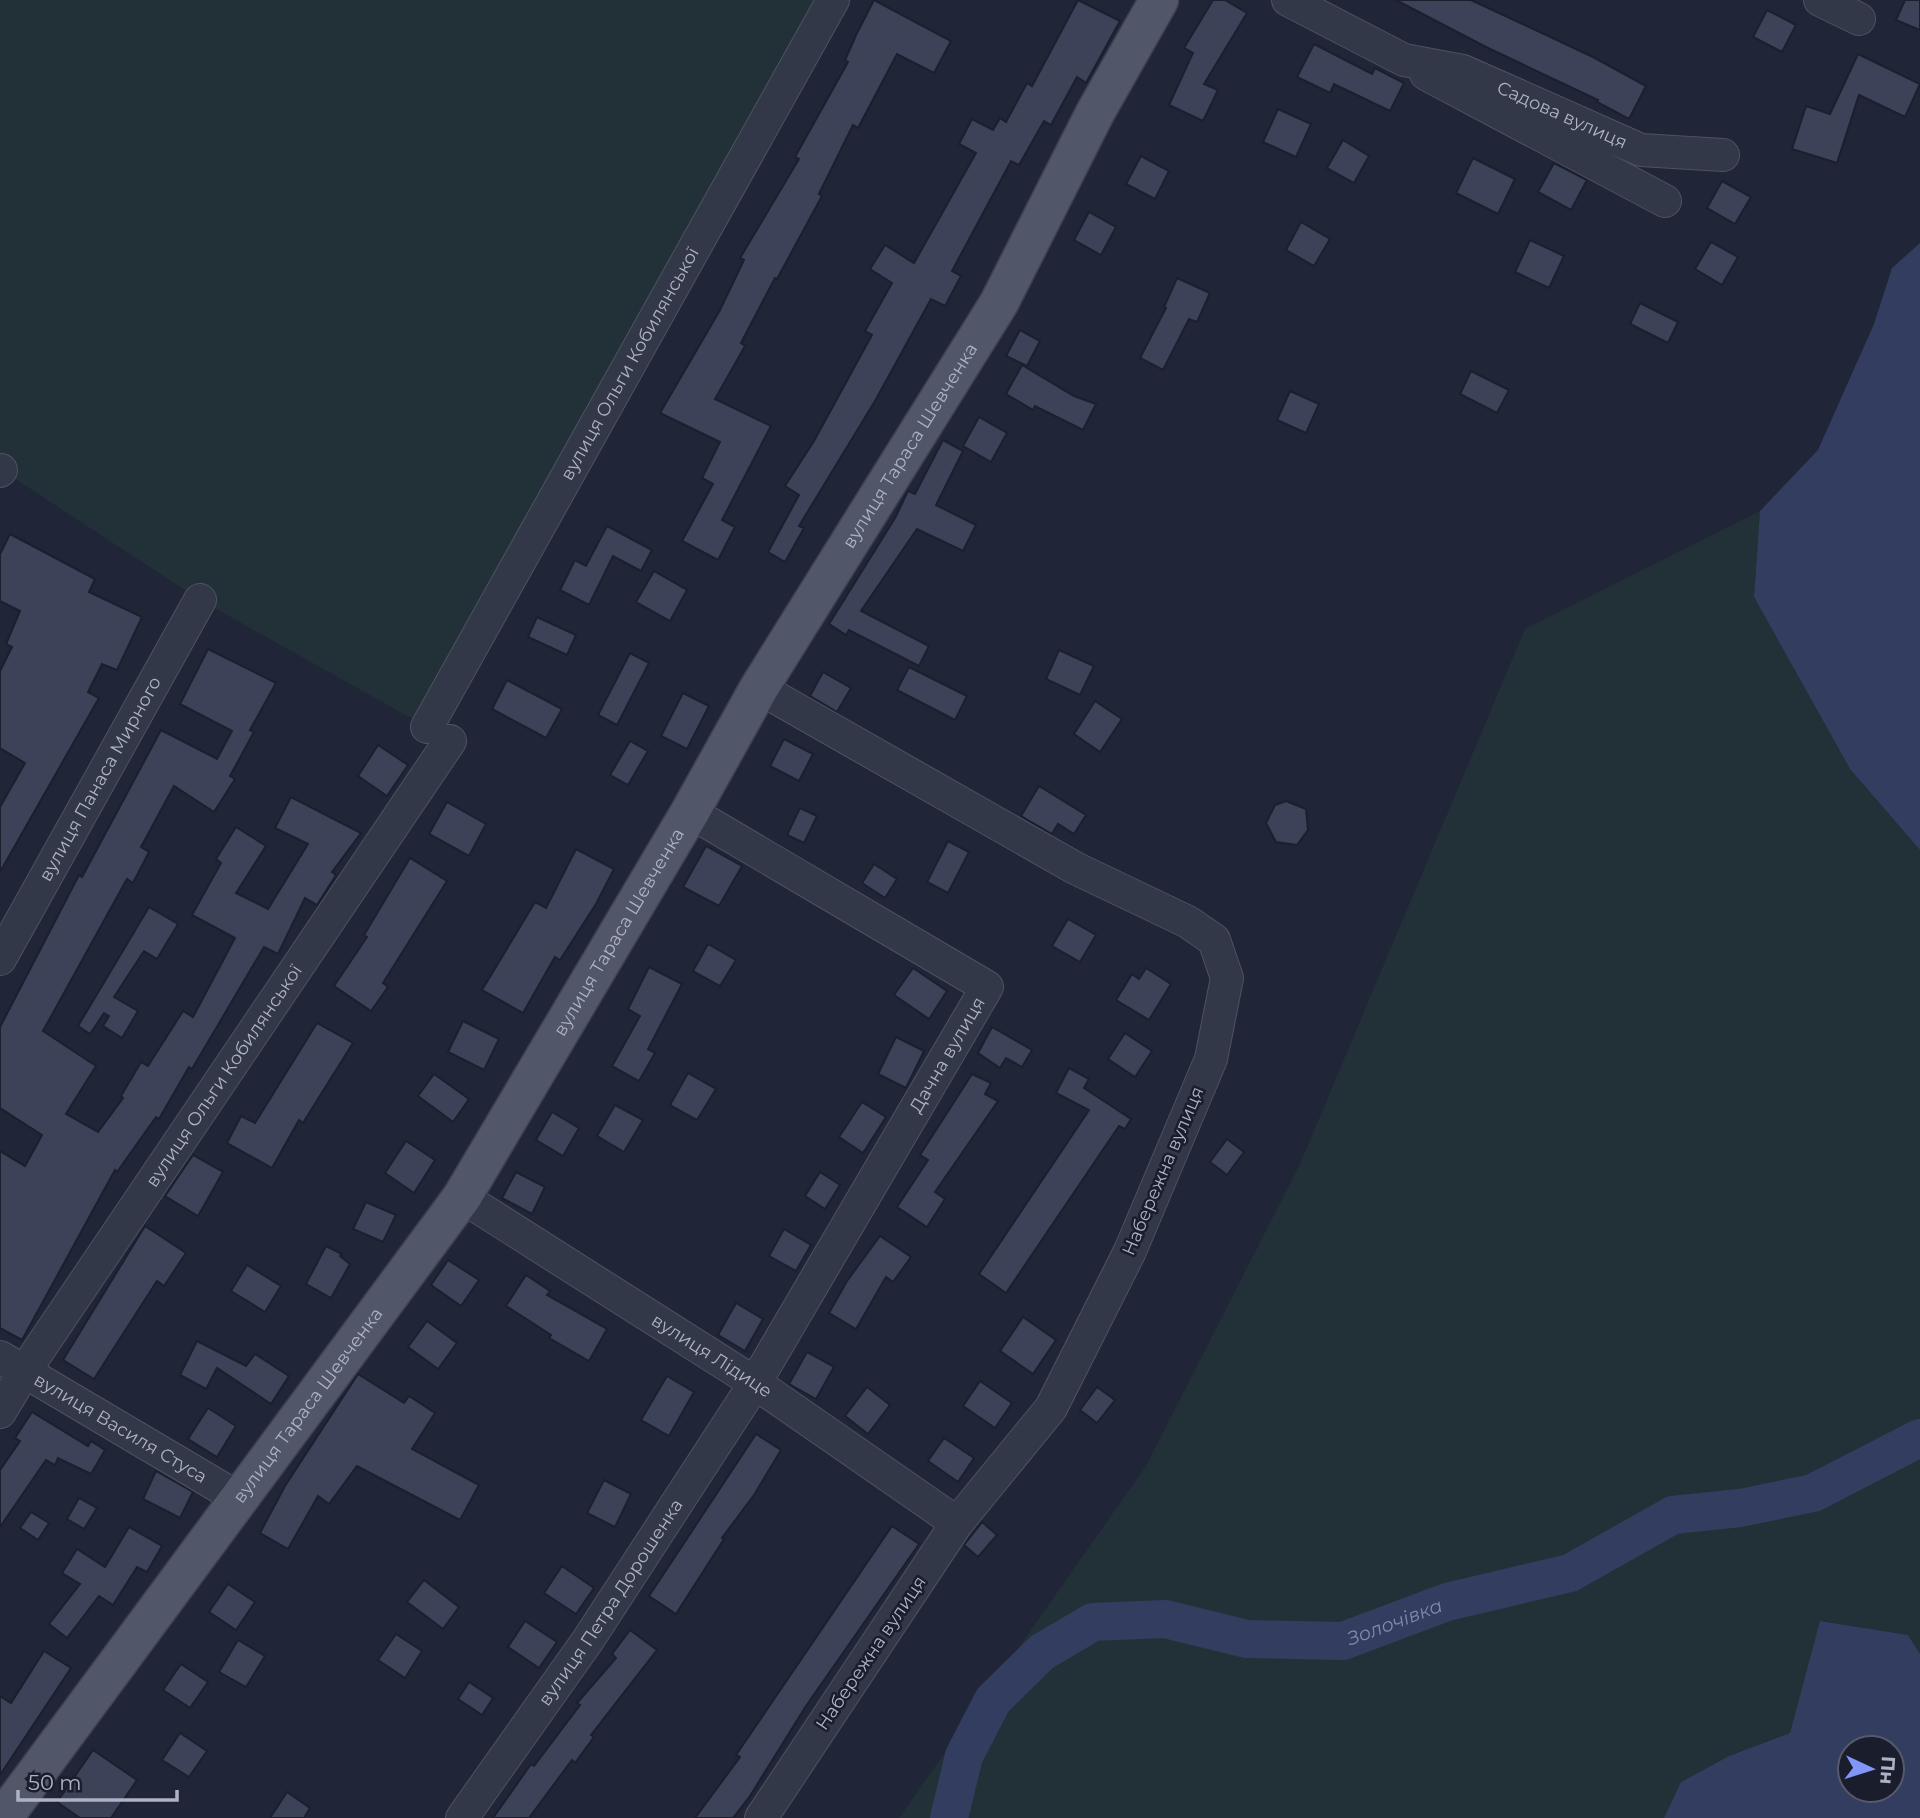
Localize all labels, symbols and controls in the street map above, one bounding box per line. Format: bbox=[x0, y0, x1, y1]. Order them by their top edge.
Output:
street label: Садова вулиця bbox=[1494, 76, 1631, 153]
street label: вулиця Ольги Кобилянської bbox=[556, 243, 704, 484]
street label: вулиця Тараса Шевченка bbox=[838, 339, 982, 552]
street label: вулиця Панаса Мирного bbox=[34, 673, 166, 885]
street label: вулиця Тараса Шевченка bbox=[549, 824, 689, 1040]
street label: вулиця Ольги Кобилянської bbox=[141, 960, 307, 1191]
street label: Дачна вулиця bbox=[905, 993, 990, 1117]
street label: Набережна вулиця bbox=[1117, 1083, 1209, 1259]
street label: вулиця Тараса Шевченка bbox=[228, 1303, 387, 1508]
street label: вулиця Лідице bbox=[647, 1309, 776, 1403]
street label: вулиця Василя Стуса bbox=[30, 1369, 211, 1488]
street label: вулиця Петра Дорошенка bbox=[534, 1495, 688, 1710]
street label: Набережна вулиця bbox=[811, 1572, 931, 1734]
water label: Золочівка bbox=[1343, 1594, 1445, 1651]
north arrow bbox=[1836, 1734, 1906, 1804]
text: Пн bbox=[1875, 1755, 1900, 1785]
scale bar bbox=[18, 1758, 177, 1802]
text: 50 m bbox=[28, 1770, 82, 1795]

